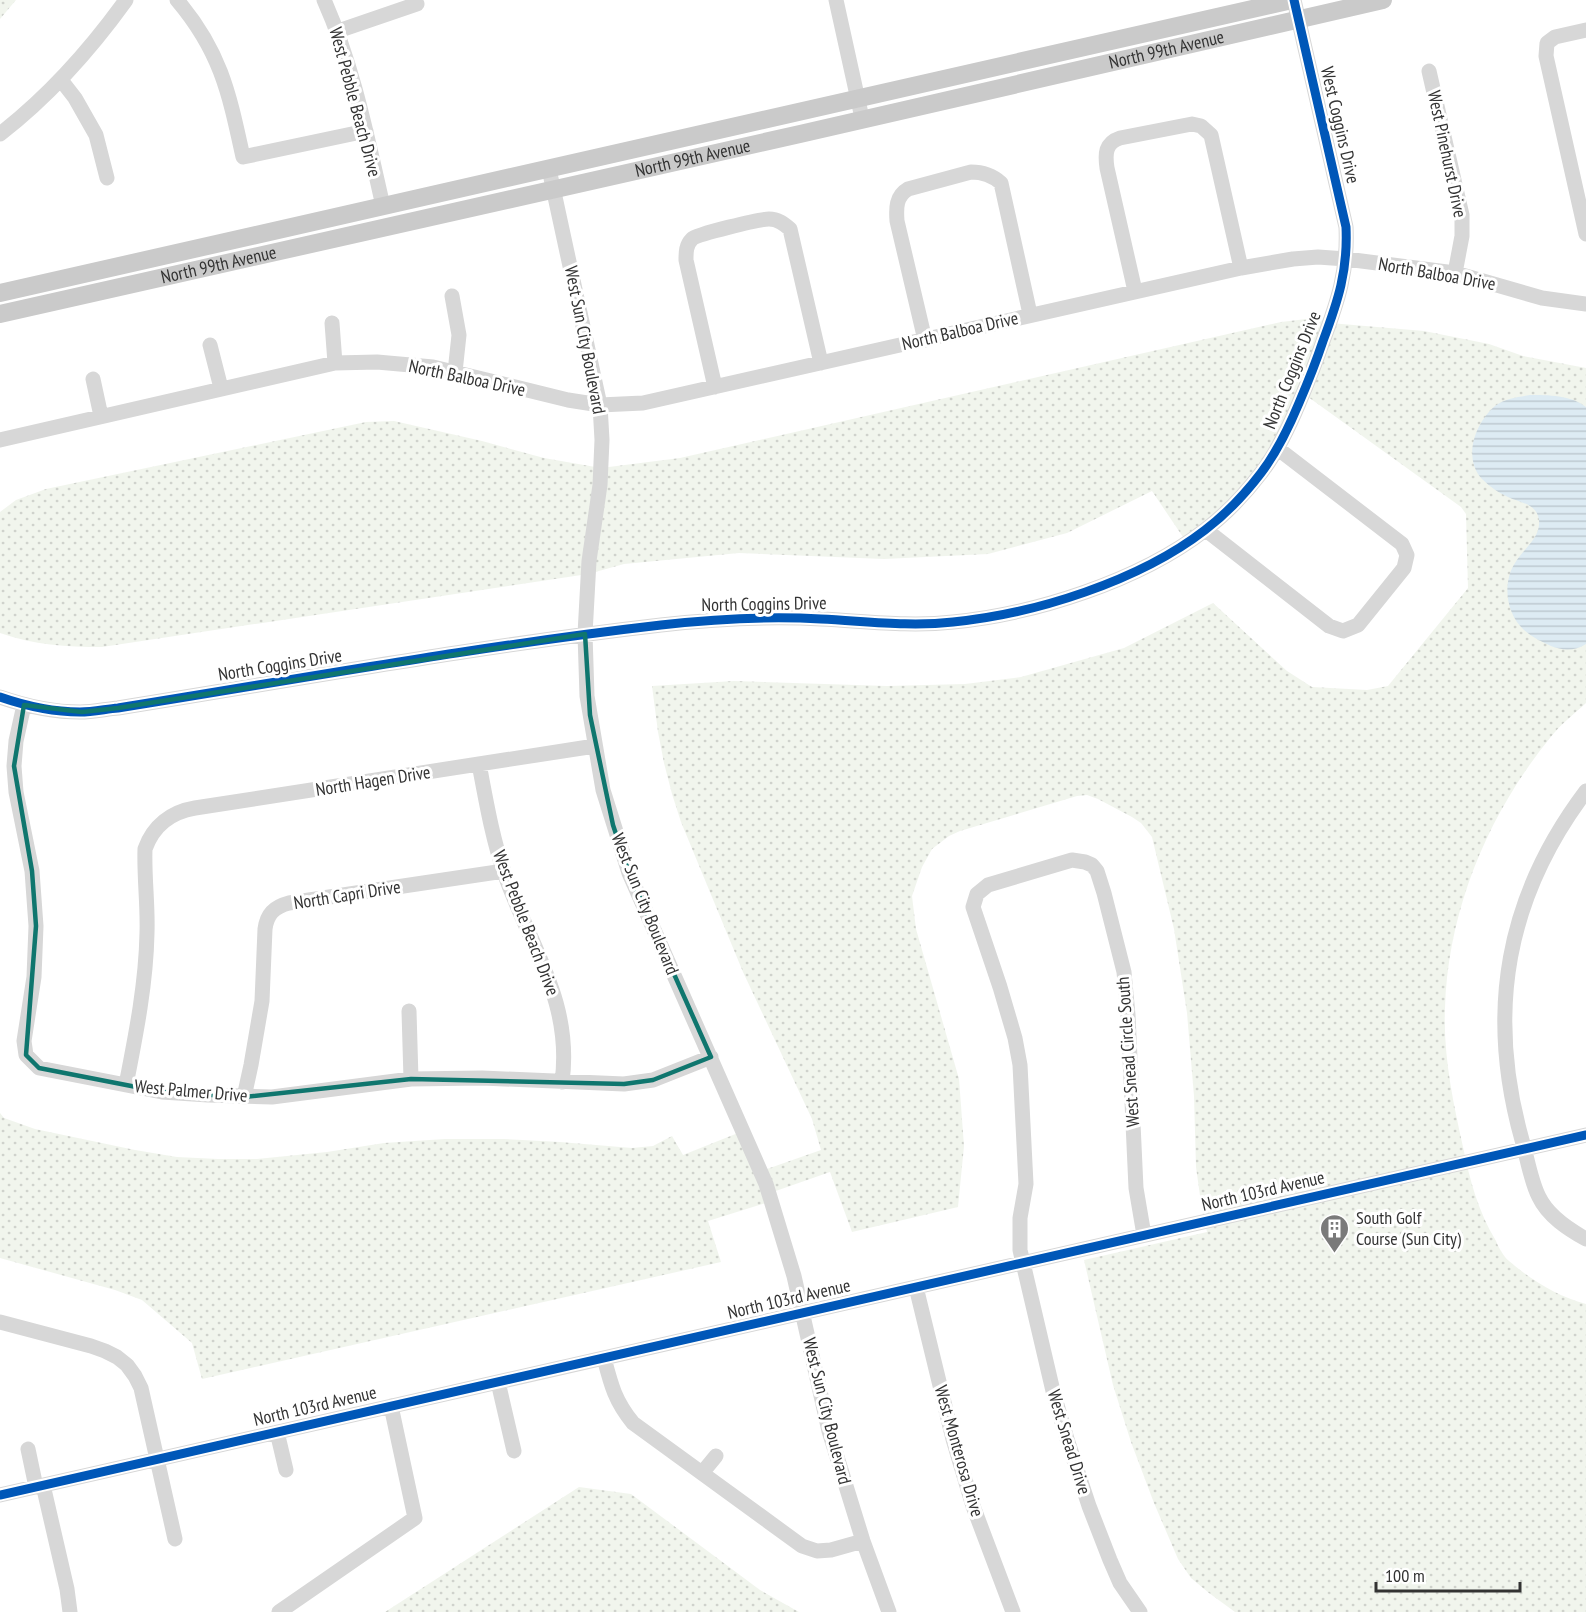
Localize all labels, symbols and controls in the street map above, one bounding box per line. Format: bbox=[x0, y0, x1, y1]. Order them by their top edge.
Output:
street label: West Pebble Beach Drive bbox=[324, 25, 386, 179]
street label: North 99th Avenue bbox=[1106, 25, 1226, 74]
street label: West Coggins Drive bbox=[1316, 64, 1365, 186]
street label: West Pinehurst Drive bbox=[1423, 88, 1472, 220]
street label: North 99th Avenue bbox=[633, 134, 752, 182]
street label: North 99th Avenue bbox=[159, 240, 278, 288]
street label: North Balboa Drive bbox=[1377, 252, 1498, 295]
street label: West Sun City Boulevard bbox=[560, 264, 611, 416]
street label: North Balboa Drive bbox=[899, 306, 1020, 355]
street label: North Coggins Drive bbox=[1257, 308, 1326, 432]
street label: North Balboa Drive bbox=[407, 354, 528, 401]
street label: North Coggins Drive bbox=[701, 591, 827, 616]
street label: North Coggins Drive bbox=[216, 643, 343, 686]
street label: North Hagen Drive bbox=[314, 760, 432, 801]
street label: West Sun City Boulevard bbox=[607, 830, 684, 978]
street label: West Pebble Beach Drive bbox=[488, 847, 565, 999]
street label: North Capri Drive bbox=[292, 875, 402, 914]
street label: West Snead Circle South bbox=[1111, 976, 1144, 1128]
street label: West Palmer Drive bbox=[134, 1074, 249, 1107]
street label: North 103rd Avenue bbox=[1199, 1165, 1327, 1216]
place label: South Golf Course (Sun City) bbox=[1356, 1206, 1462, 1250]
building icon: South Golf Course (Sun City) bbox=[1319, 1212, 1351, 1254]
street label: North 103rd Avenue bbox=[725, 1273, 853, 1324]
street label: West Sun City Boulevard bbox=[798, 1335, 857, 1487]
street label: North 103rd Avenue bbox=[251, 1380, 379, 1431]
street label: West Monterosa Drive bbox=[930, 1382, 989, 1519]
street label: West Snead Drive bbox=[1043, 1387, 1096, 1497]
scale bar bbox=[1376, 1555, 1520, 1593]
text: 100 m bbox=[1385, 1564, 1425, 1587]

